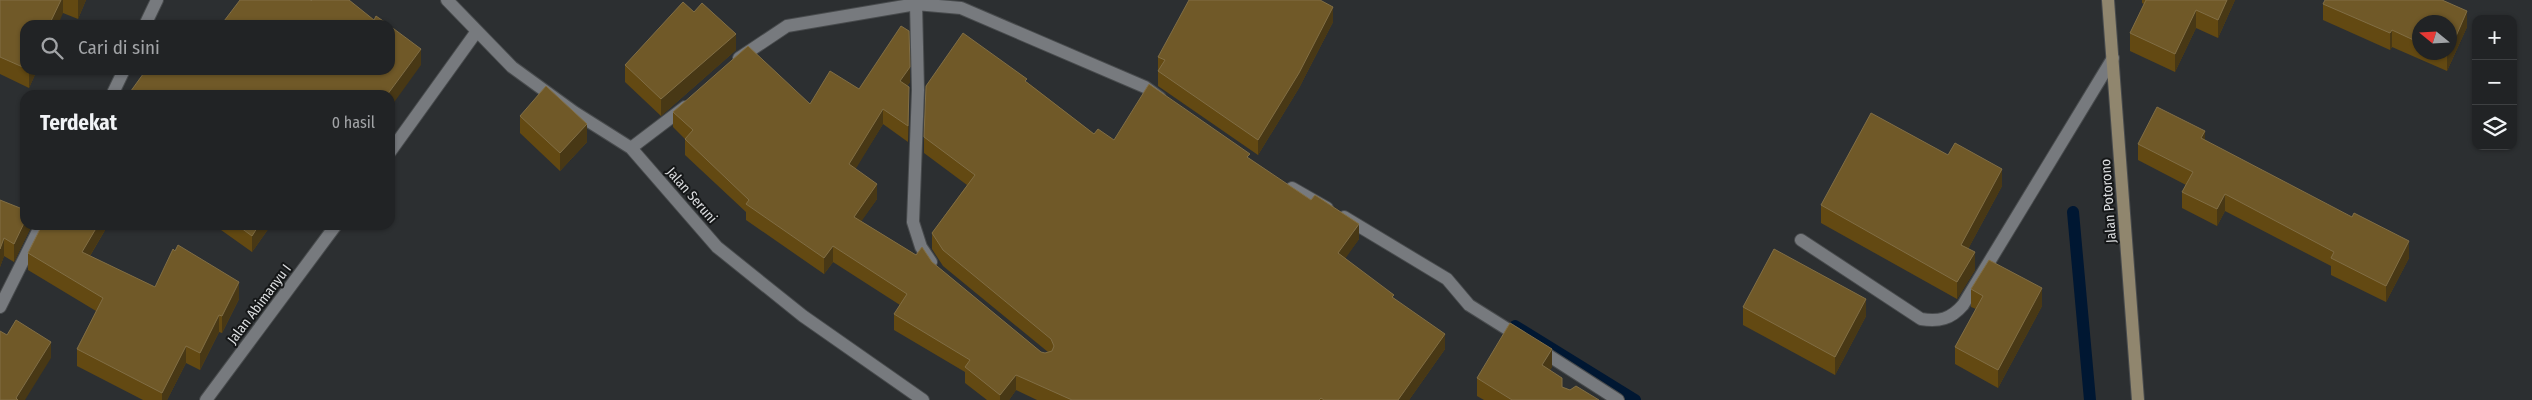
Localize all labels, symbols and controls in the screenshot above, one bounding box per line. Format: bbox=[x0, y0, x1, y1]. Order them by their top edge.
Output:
north arrow bbox=[2412, 15, 2457, 60]
map controls bbox=[2472, 15, 2517, 150]
button: + bbox=[2472, 15, 2517, 60]
search box bbox=[20, 20, 395, 75]
icon: search bbox=[38, 34, 66, 62]
text: Cari di sini bbox=[78, 36, 160, 59]
button: − bbox=[2472, 60, 2517, 105]
button: layers bbox=[2472, 105, 2517, 150]
text: Terdekat bbox=[40, 110, 117, 136]
text: 0 hasil bbox=[332, 113, 375, 132]
street label: Jalan Potorono bbox=[2097, 158, 2120, 244]
street label: Jalan Seruni bbox=[663, 164, 721, 227]
street label: Jalan Abimanyu I bbox=[224, 261, 295, 348]

